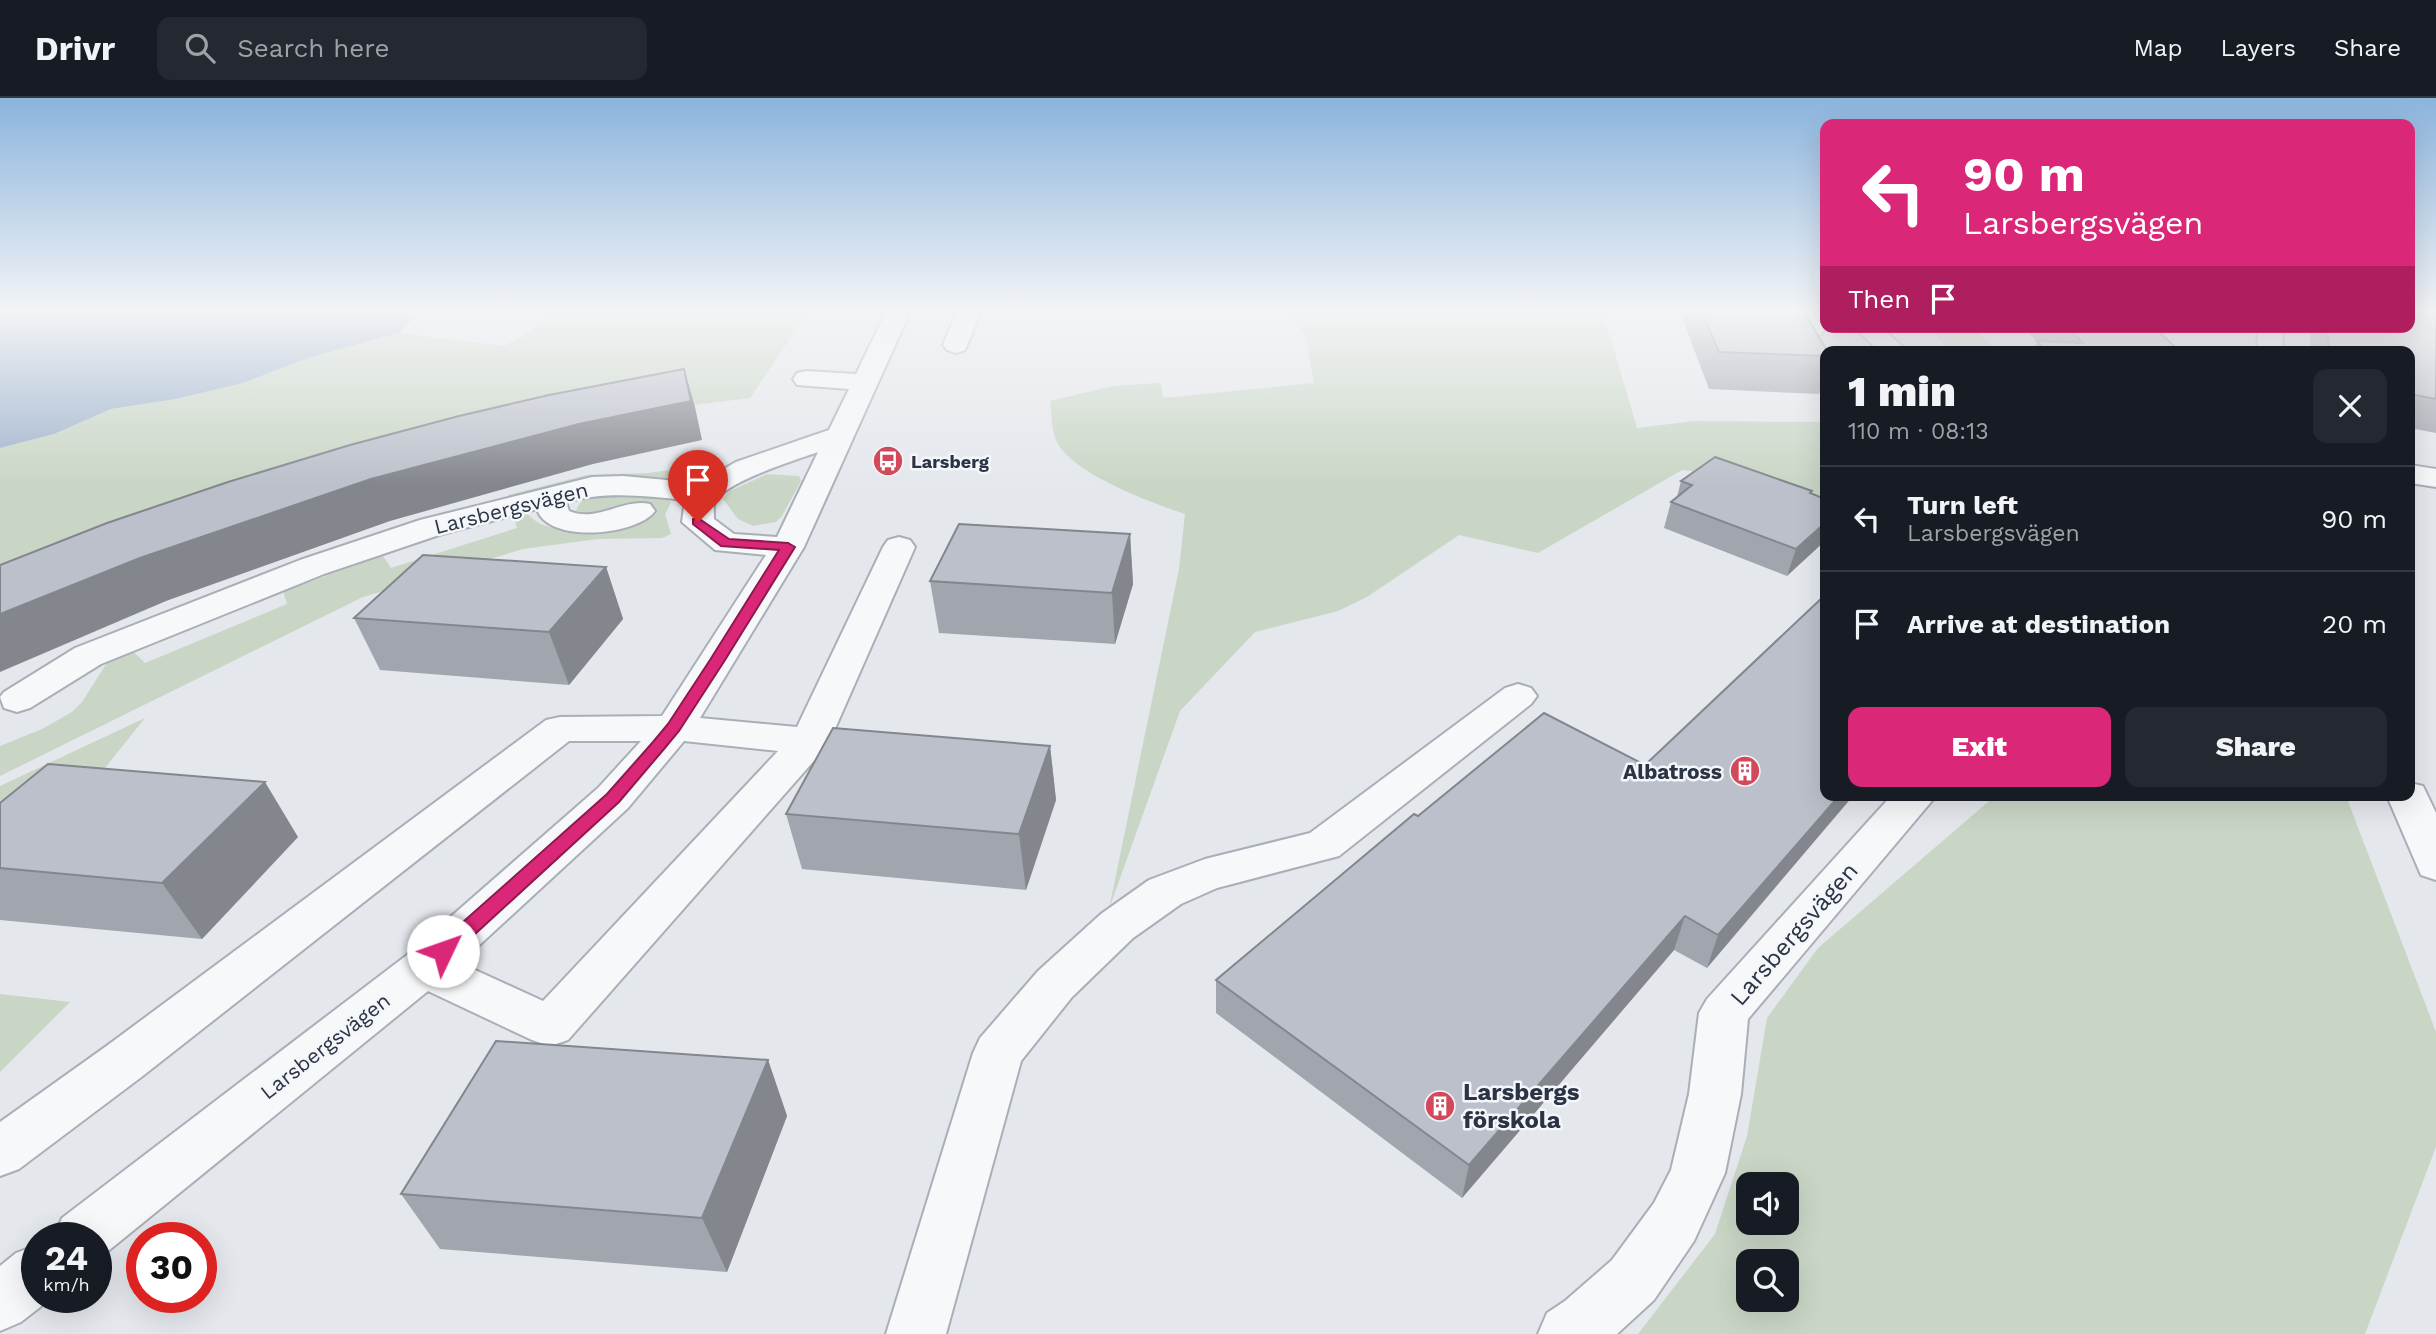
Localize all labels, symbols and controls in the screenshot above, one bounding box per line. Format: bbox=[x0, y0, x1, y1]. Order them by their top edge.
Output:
search box bbox=[157, 17, 647, 80]
text: Drivr bbox=[35, 29, 115, 68]
icon: search bbox=[181, 29, 219, 67]
text: Search here bbox=[237, 33, 390, 63]
text: Map bbox=[2134, 34, 2182, 62]
text: Layers bbox=[2220, 34, 2296, 62]
text: Share bbox=[2334, 34, 2401, 62]
text: 90 m bbox=[1963, 145, 2085, 203]
icon: left bbox=[1848, 147, 1939, 238]
text: Larsbergsvägen bbox=[1963, 204, 2203, 242]
icon: arrive bbox=[1924, 280, 1962, 318]
text: Then bbox=[1848, 284, 1910, 314]
text: 1 min bbox=[1848, 367, 1956, 416]
button: close bbox=[2313, 369, 2387, 443]
text: 110 m · 08:13 bbox=[1848, 418, 1989, 445]
bus stop icon: Larsberg bbox=[871, 444, 905, 478]
pin bbox=[668, 450, 728, 522]
place label: Larsberg bbox=[911, 451, 990, 472]
icon: arrive bbox=[679, 461, 717, 499]
street label: Larsbergsvägen bbox=[431, 477, 591, 539]
text: Turn left bbox=[1907, 490, 2018, 520]
icon: left bbox=[1848, 500, 1886, 538]
text: 90 m bbox=[2321, 504, 2387, 534]
text: Larsbergsvägen bbox=[1907, 520, 2080, 547]
icon: arrive bbox=[1848, 605, 1886, 643]
text: Arrive at destination bbox=[1907, 609, 2170, 639]
text: 20 m bbox=[2322, 609, 2387, 639]
button: Exit bbox=[1848, 707, 2111, 787]
button: Share bbox=[2125, 707, 2387, 787]
building icon: Albatross bbox=[1728, 754, 1762, 788]
place label: Albatross bbox=[1623, 759, 1722, 784]
street label: Larsbergsvägen bbox=[1724, 857, 1864, 1011]
position arrow bbox=[406, 914, 480, 988]
street label: Larsbergsvägen bbox=[255, 988, 395, 1104]
place label: Larsbergs förskola bbox=[1463, 1078, 1580, 1134]
building icon: Larsbergs förskola bbox=[1423, 1089, 1457, 1123]
map controls bbox=[1736, 1172, 1799, 1312]
button: sound bbox=[1736, 1172, 1799, 1235]
speed limit sign: 30 bbox=[126, 1222, 217, 1313]
text: 24 bbox=[45, 1237, 88, 1279]
button: search bbox=[1736, 1249, 1799, 1312]
text: km/h bbox=[43, 1274, 90, 1295]

